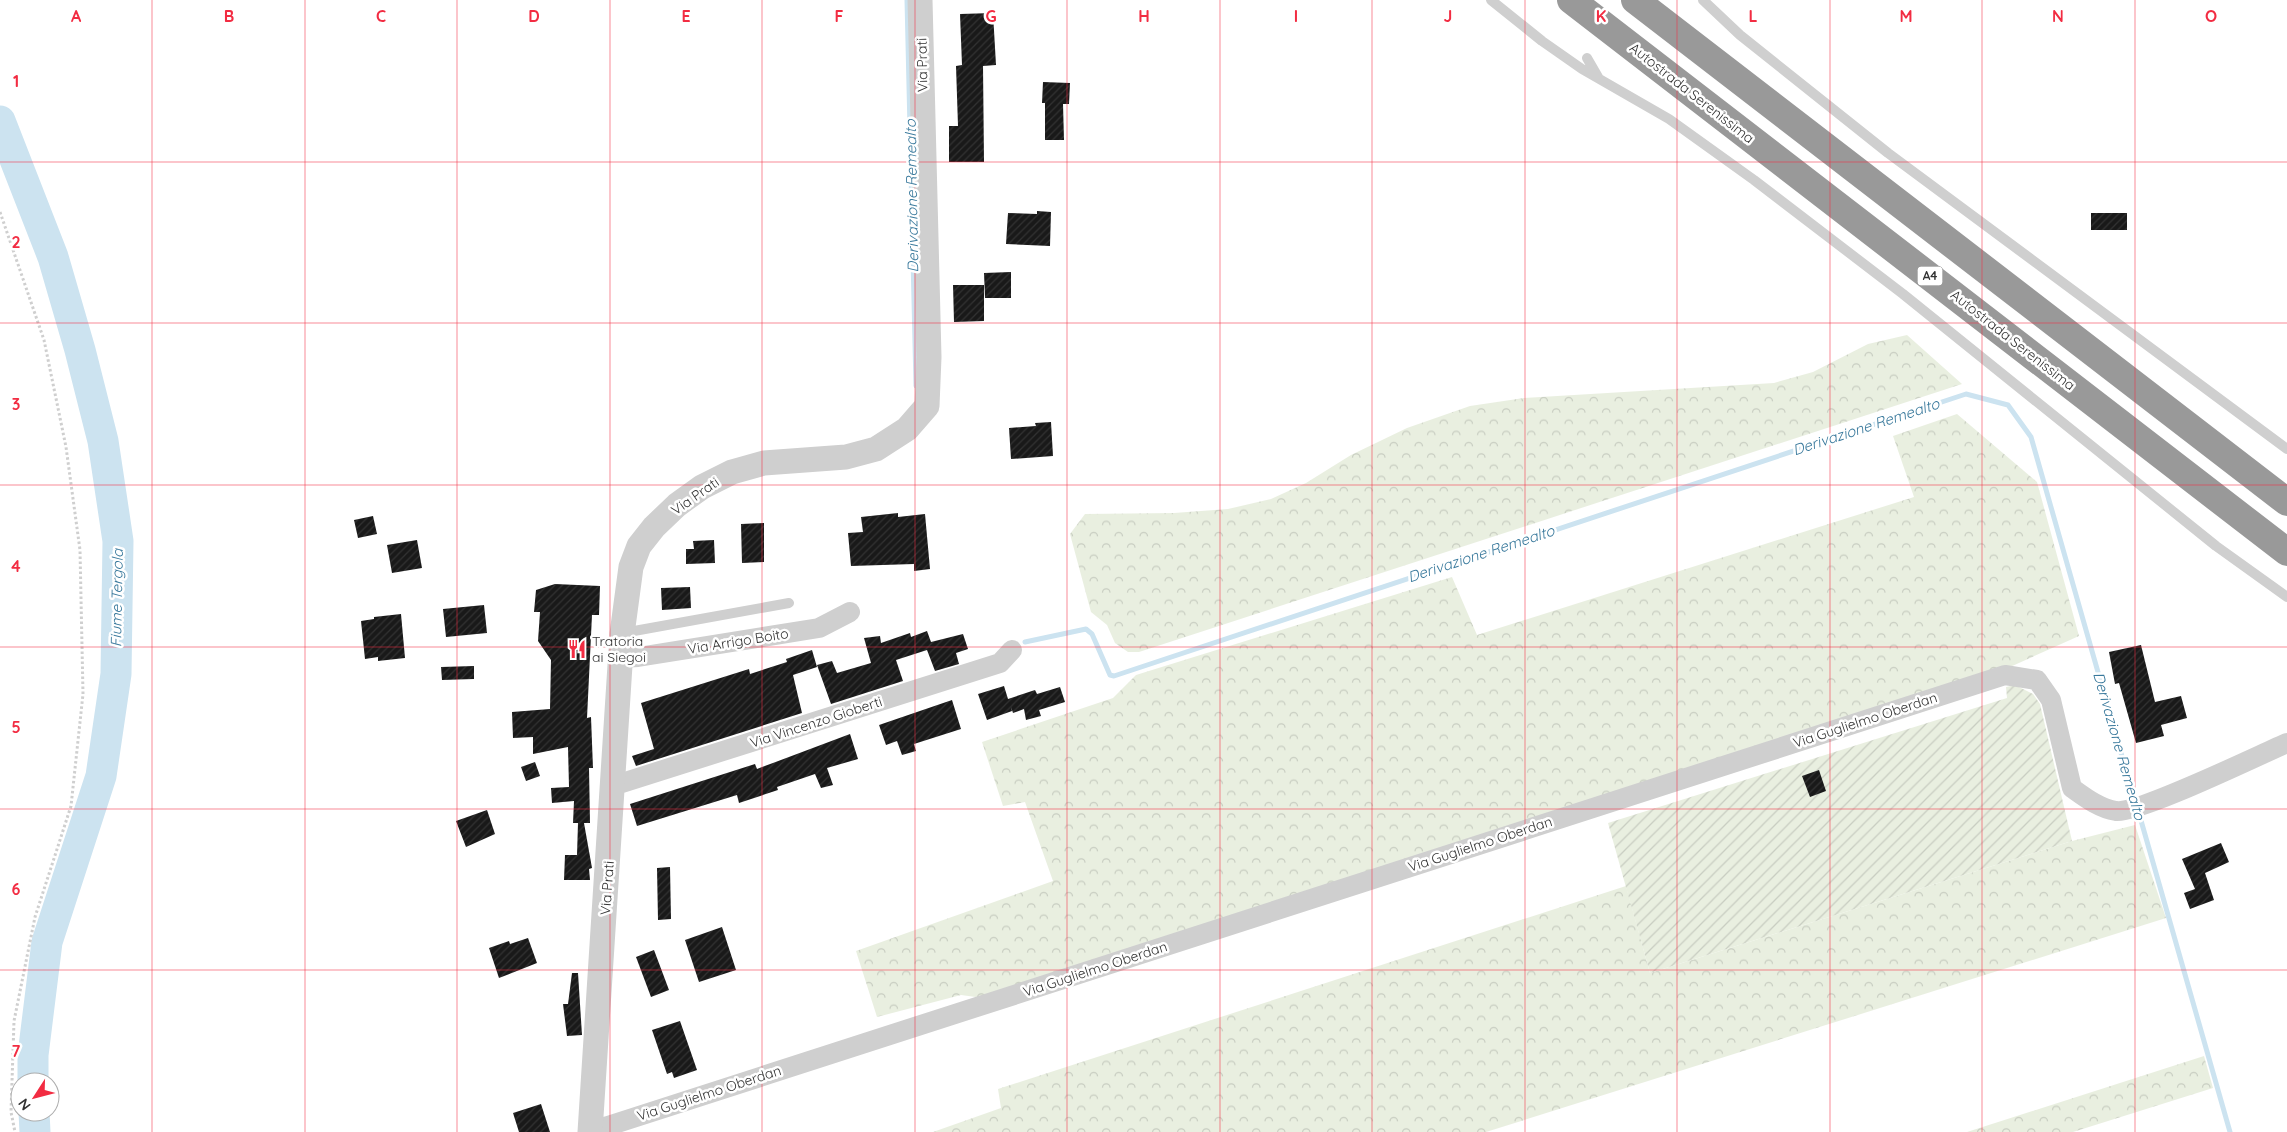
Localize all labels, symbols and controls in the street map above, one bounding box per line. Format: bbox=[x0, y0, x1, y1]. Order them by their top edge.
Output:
text: A bbox=[71, 6, 82, 26]
text: B bbox=[224, 6, 234, 26]
text: C bbox=[376, 6, 386, 26]
text: D bbox=[528, 6, 540, 26]
text: E bbox=[681, 6, 691, 26]
text: F bbox=[835, 6, 844, 26]
text: G bbox=[985, 6, 997, 26]
text: H bbox=[1138, 6, 1150, 26]
text: I bbox=[1294, 6, 1298, 26]
text: J bbox=[1444, 6, 1452, 26]
text: K bbox=[1596, 6, 1606, 26]
text: L bbox=[1749, 6, 1758, 26]
text: M bbox=[1899, 6, 1913, 26]
text: N bbox=[2052, 6, 2064, 26]
text: O bbox=[2205, 6, 2217, 26]
street label: Via Prati bbox=[913, 38, 931, 92]
street label: Autostrada Serenissima bbox=[1626, 39, 1758, 147]
text: 1 bbox=[13, 71, 19, 91]
water label: Derivazione Remealto bbox=[901, 118, 922, 273]
text: 2 bbox=[11, 232, 21, 252]
road number: A4 bbox=[1918, 266, 1942, 286]
street label: Autostrada Serenissima bbox=[1947, 286, 2079, 394]
text: 3 bbox=[12, 394, 20, 414]
water label: Derivazione Remealto bbox=[1790, 394, 1943, 459]
street label: Via Prati bbox=[668, 473, 722, 519]
water label: Derivazione Remealto bbox=[1405, 521, 1558, 586]
water label: Fiume Tergola bbox=[106, 548, 127, 647]
text: 4 bbox=[11, 556, 21, 576]
street label: Via Arrigo Boito bbox=[686, 624, 790, 658]
place label: Tratoria ai Siegoi bbox=[592, 632, 646, 666]
restaurant icon: Tratoria ai Siegoi bbox=[566, 638, 588, 660]
water label: Derivazione Remealto bbox=[2089, 670, 2150, 823]
street label: Via Guglielmo Oberdan bbox=[1791, 688, 1939, 752]
street label: Via Vincenzo Gioberti bbox=[748, 692, 884, 752]
text: 5 bbox=[11, 717, 21, 737]
street label: Via Guglielmo Oberdan bbox=[1406, 812, 1554, 876]
street label: Via Prati bbox=[596, 860, 618, 916]
text: 6 bbox=[12, 879, 21, 899]
street label: Via Guglielmo Oberdan bbox=[1021, 937, 1169, 1001]
text: 7 bbox=[12, 1041, 21, 1061]
street label: Via Guglielmo Oberdan bbox=[635, 1061, 783, 1125]
north arrow bbox=[10, 1072, 60, 1122]
text: N bbox=[14, 1095, 35, 1114]

